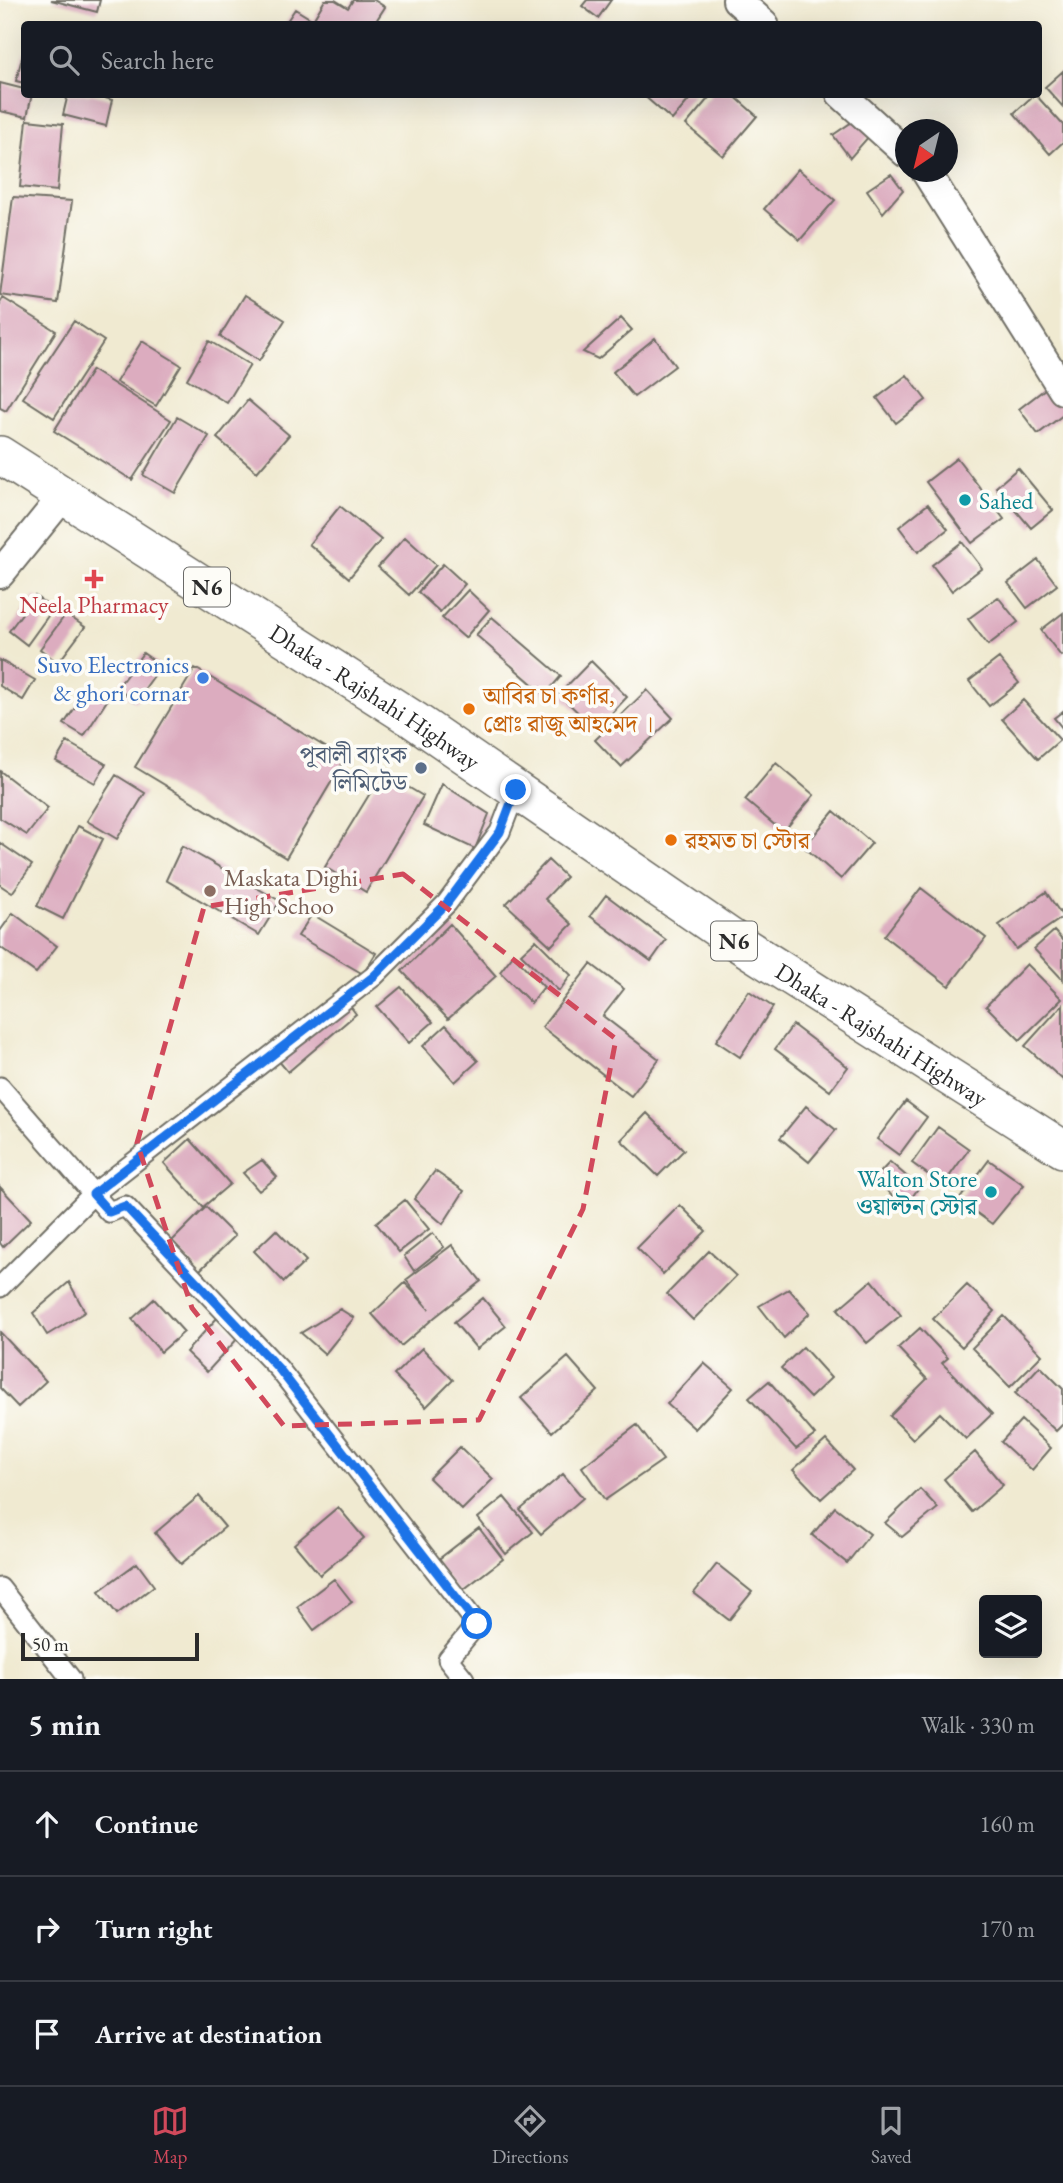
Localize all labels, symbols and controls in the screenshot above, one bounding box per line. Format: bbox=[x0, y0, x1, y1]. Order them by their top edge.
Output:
search box bbox=[21, 21, 1042, 98]
icon: search bbox=[45, 41, 83, 79]
text: Search here bbox=[101, 43, 214, 77]
north arrow bbox=[895, 119, 958, 182]
place label: Sahed bbox=[979, 485, 1034, 516]
marker: Sahed bbox=[957, 492, 973, 508]
road number: N6 bbox=[184, 568, 230, 607]
marker: Neela Pharmacy bbox=[86, 571, 102, 587]
place label: Neela Pharmacy bbox=[20, 589, 169, 620]
street label: Dhaka - Rajshahi Highway bbox=[264, 616, 487, 777]
place label: Suvo Electronics & ghori cornar bbox=[37, 649, 189, 708]
marker: Suvo Electronics & ghori cornar bbox=[195, 670, 211, 686]
place label: আবির চা কর্ণার, প্রোঃ রাজু আহমেদ । bbox=[482, 680, 653, 739]
marker: আবির চা কর্ণার, প্রোঃ রাজু আহমেদ । bbox=[461, 701, 477, 717]
place label: পূবালী ব্যাংক লিমিটেড bbox=[300, 739, 408, 798]
marker: পূবালী ব্যাংক লিমিটেড bbox=[413, 760, 429, 776]
route end bbox=[500, 774, 531, 805]
place label: রহমত চা স্টোর bbox=[684, 825, 811, 856]
marker: রহমত চা স্টোর bbox=[663, 832, 679, 848]
place label: Maskata Dighi High Schoo bbox=[224, 862, 358, 921]
marker: Maskata Dighi High Schoo bbox=[202, 883, 218, 899]
road number: N6 bbox=[711, 922, 757, 960]
street label: Dhaka - Rajshahi Highway bbox=[770, 955, 994, 1113]
place label: Walton Store ওয়াল্টন স্টোর bbox=[856, 1163, 978, 1222]
marker: Walton Store ওয়াল্টন স্টোর bbox=[983, 1184, 999, 1200]
map controls bbox=[979, 1595, 1042, 1658]
button: layers bbox=[979, 1595, 1042, 1658]
route start bbox=[461, 1608, 492, 1639]
scale bar bbox=[21, 1630, 200, 1662]
text: 50 m bbox=[32, 1632, 69, 1657]
text: 5 min bbox=[28, 1705, 101, 1744]
text: Walk · 330 m bbox=[921, 1710, 1035, 1740]
icon: ahead bbox=[28, 1805, 66, 1843]
text: Continue bbox=[95, 1807, 198, 1841]
text: 160 m bbox=[979, 1809, 1035, 1839]
icon: right bbox=[28, 1910, 66, 1948]
text: Turn right bbox=[95, 1912, 213, 1946]
text: 170 m bbox=[979, 1914, 1035, 1944]
icon: arrive bbox=[28, 2015, 66, 2053]
text: Arrive at destination bbox=[95, 2017, 322, 2051]
tab: Map bbox=[151, 2102, 189, 2169]
tab: Directions bbox=[492, 2102, 568, 2169]
tab: Saved bbox=[871, 2102, 912, 2169]

